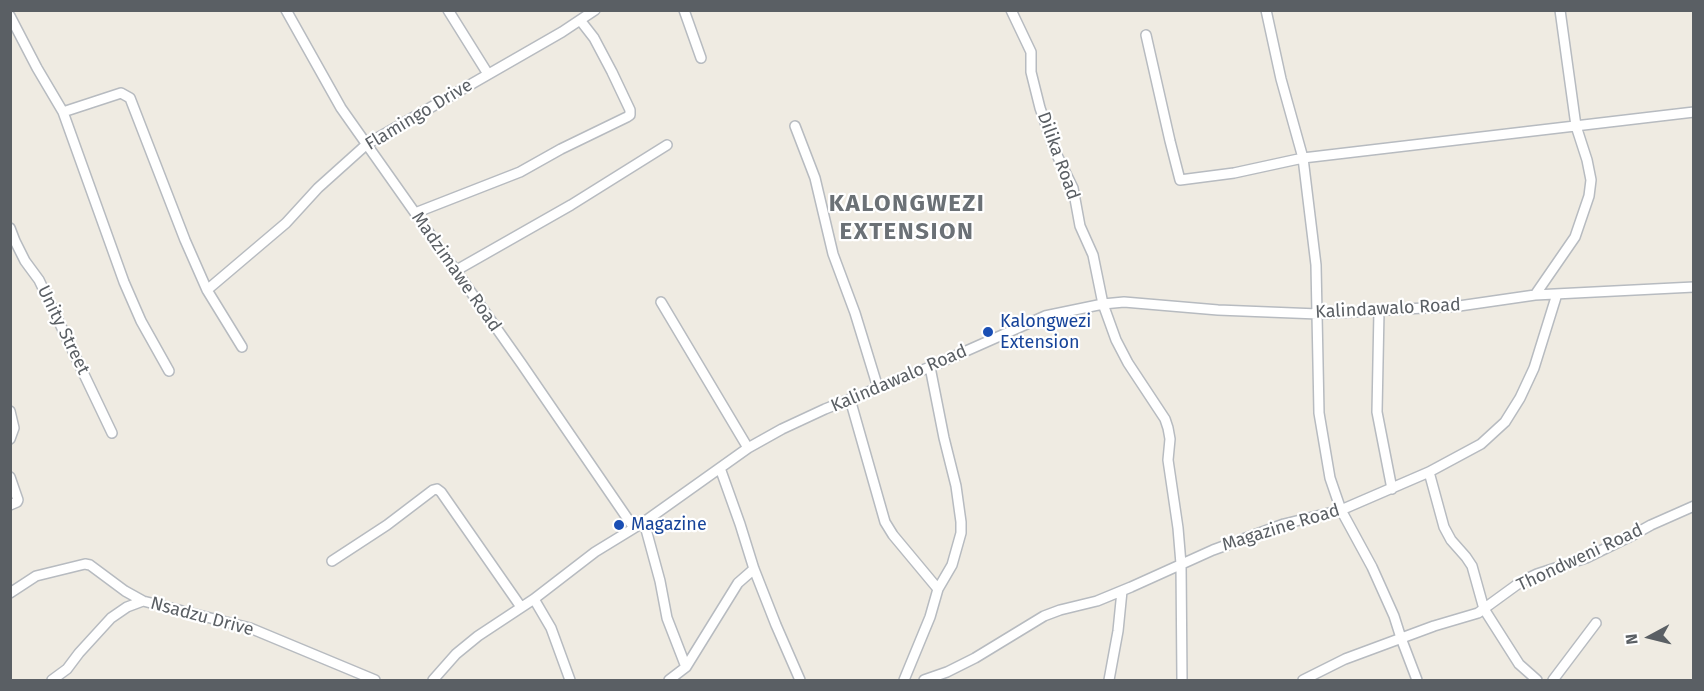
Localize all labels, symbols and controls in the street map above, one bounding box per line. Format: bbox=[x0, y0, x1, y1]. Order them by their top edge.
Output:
street label: Flamingo Drive bbox=[361, 75, 477, 155]
street label: Dilika Road bbox=[1032, 109, 1084, 203]
district label: KALONGWEZI EXTENSION bbox=[829, 190, 985, 246]
street label: Madzimawe Road bbox=[407, 208, 505, 336]
street label: Unity Street bbox=[32, 282, 94, 378]
street label: Kalindawalo Road bbox=[1315, 294, 1461, 324]
place label: Kalongwezi Extension bbox=[1000, 311, 1091, 354]
marker: Kalongwezi Extension bbox=[981, 325, 995, 339]
street label: Kalindawalo Road bbox=[828, 341, 970, 417]
street label: Magazine Road bbox=[1220, 500, 1342, 556]
place label: Magazine bbox=[631, 514, 707, 536]
marker: Magazine bbox=[612, 518, 626, 532]
street label: Thondweni Road bbox=[1514, 519, 1646, 597]
street label: Nsadzu Drive bbox=[148, 593, 256, 641]
north arrow bbox=[1620, 607, 1680, 667]
text: N bbox=[1622, 633, 1642, 646]

